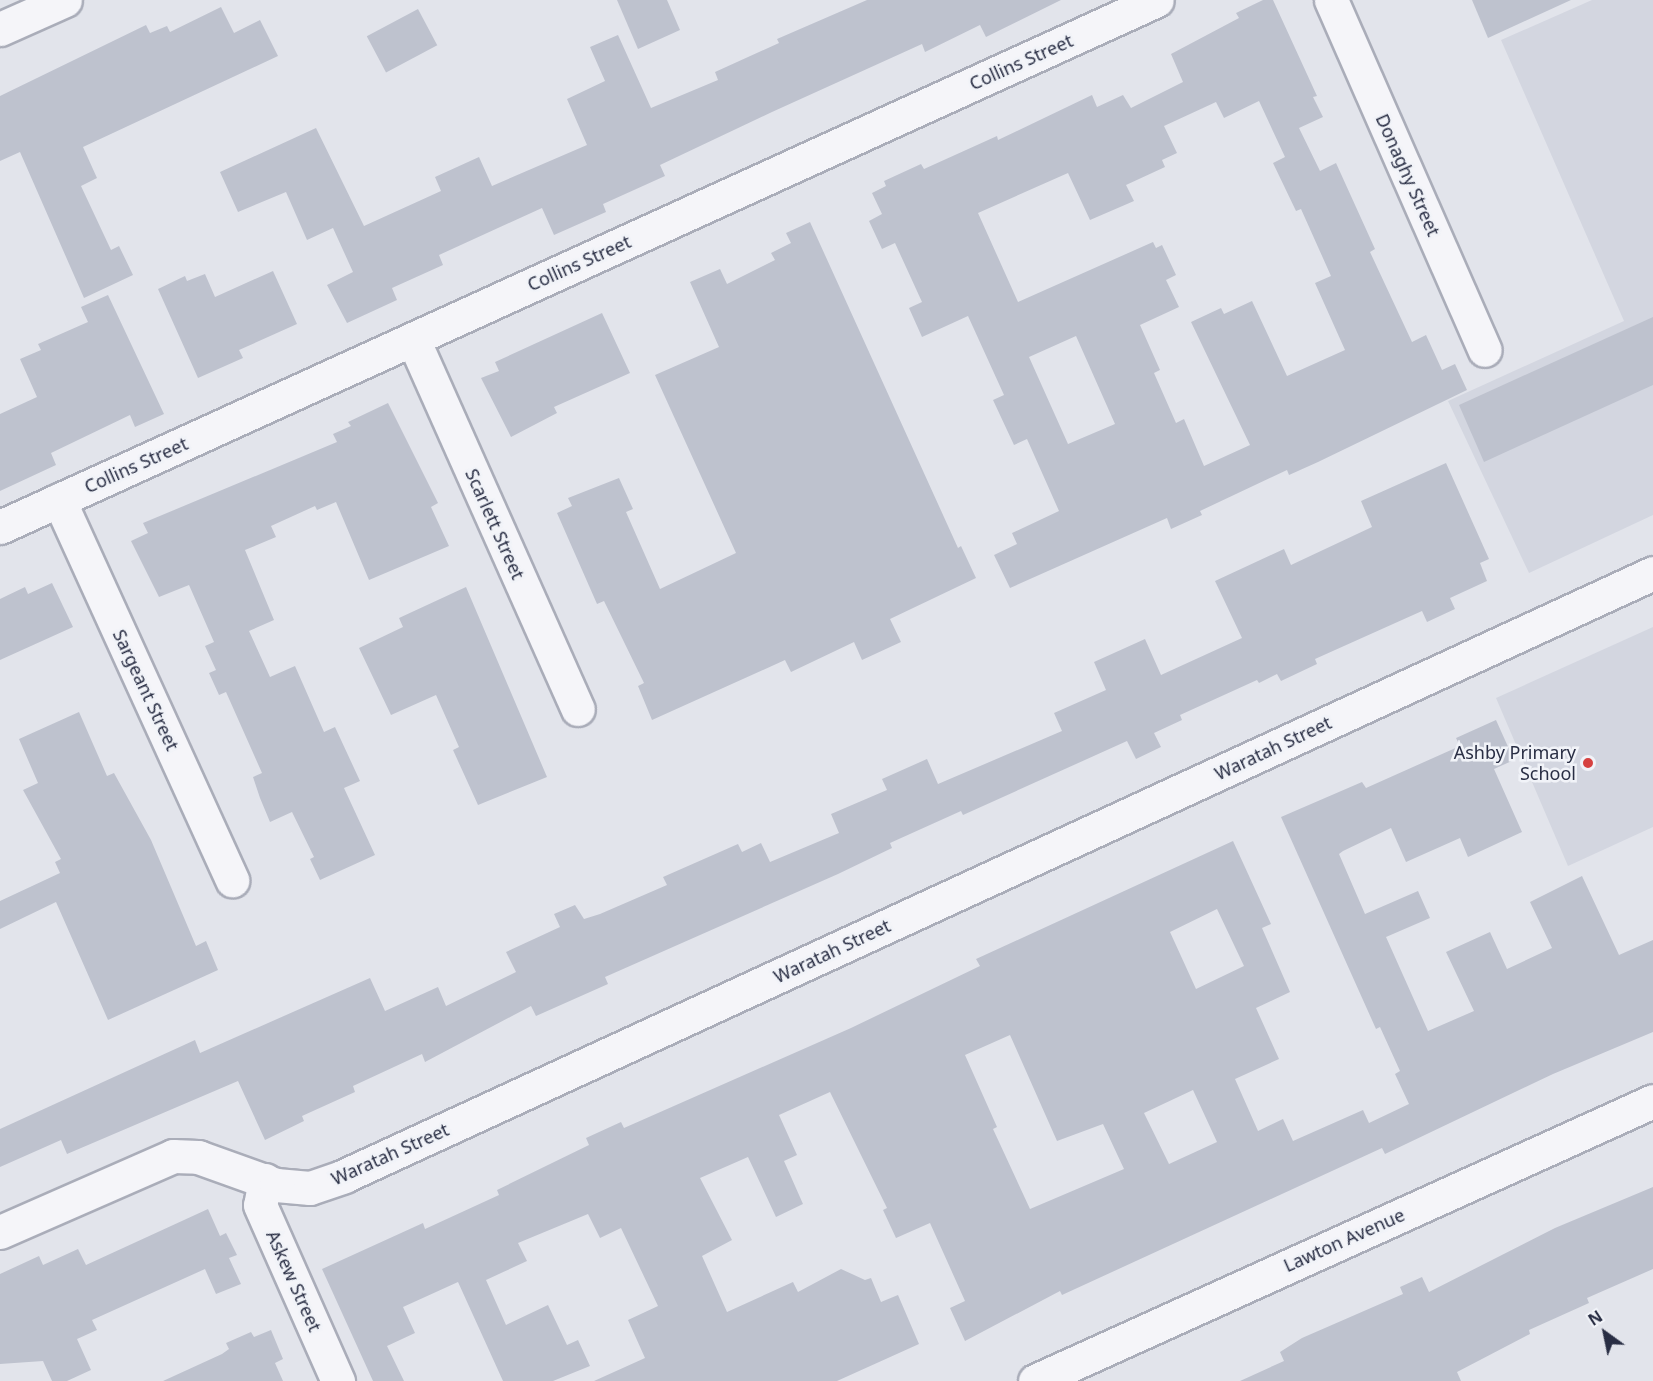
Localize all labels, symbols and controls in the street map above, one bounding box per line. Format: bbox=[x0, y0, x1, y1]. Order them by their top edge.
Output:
street label: Collins Street bbox=[966, 30, 1076, 94]
street label: Donaghy Street bbox=[1371, 111, 1445, 239]
street label: Collins Street bbox=[524, 231, 634, 295]
street label: Collins Street bbox=[81, 433, 191, 497]
street label: Scarlett Street bbox=[461, 465, 529, 583]
street label: Sargeant Street bbox=[109, 626, 183, 754]
street label: Waratah Street bbox=[1211, 712, 1335, 784]
place label: Ashby Primary School bbox=[1454, 742, 1576, 784]
marker: Ashby Primary School bbox=[1581, 756, 1595, 770]
street label: Waratah Street bbox=[770, 915, 894, 987]
street label: Waratah Street bbox=[328, 1118, 452, 1190]
street label: Lawton Avenue bbox=[1280, 1204, 1408, 1276]
street label: Askew Street bbox=[262, 1227, 326, 1335]
north arrow bbox=[1575, 1303, 1635, 1363]
text: N bbox=[1584, 1305, 1607, 1331]

